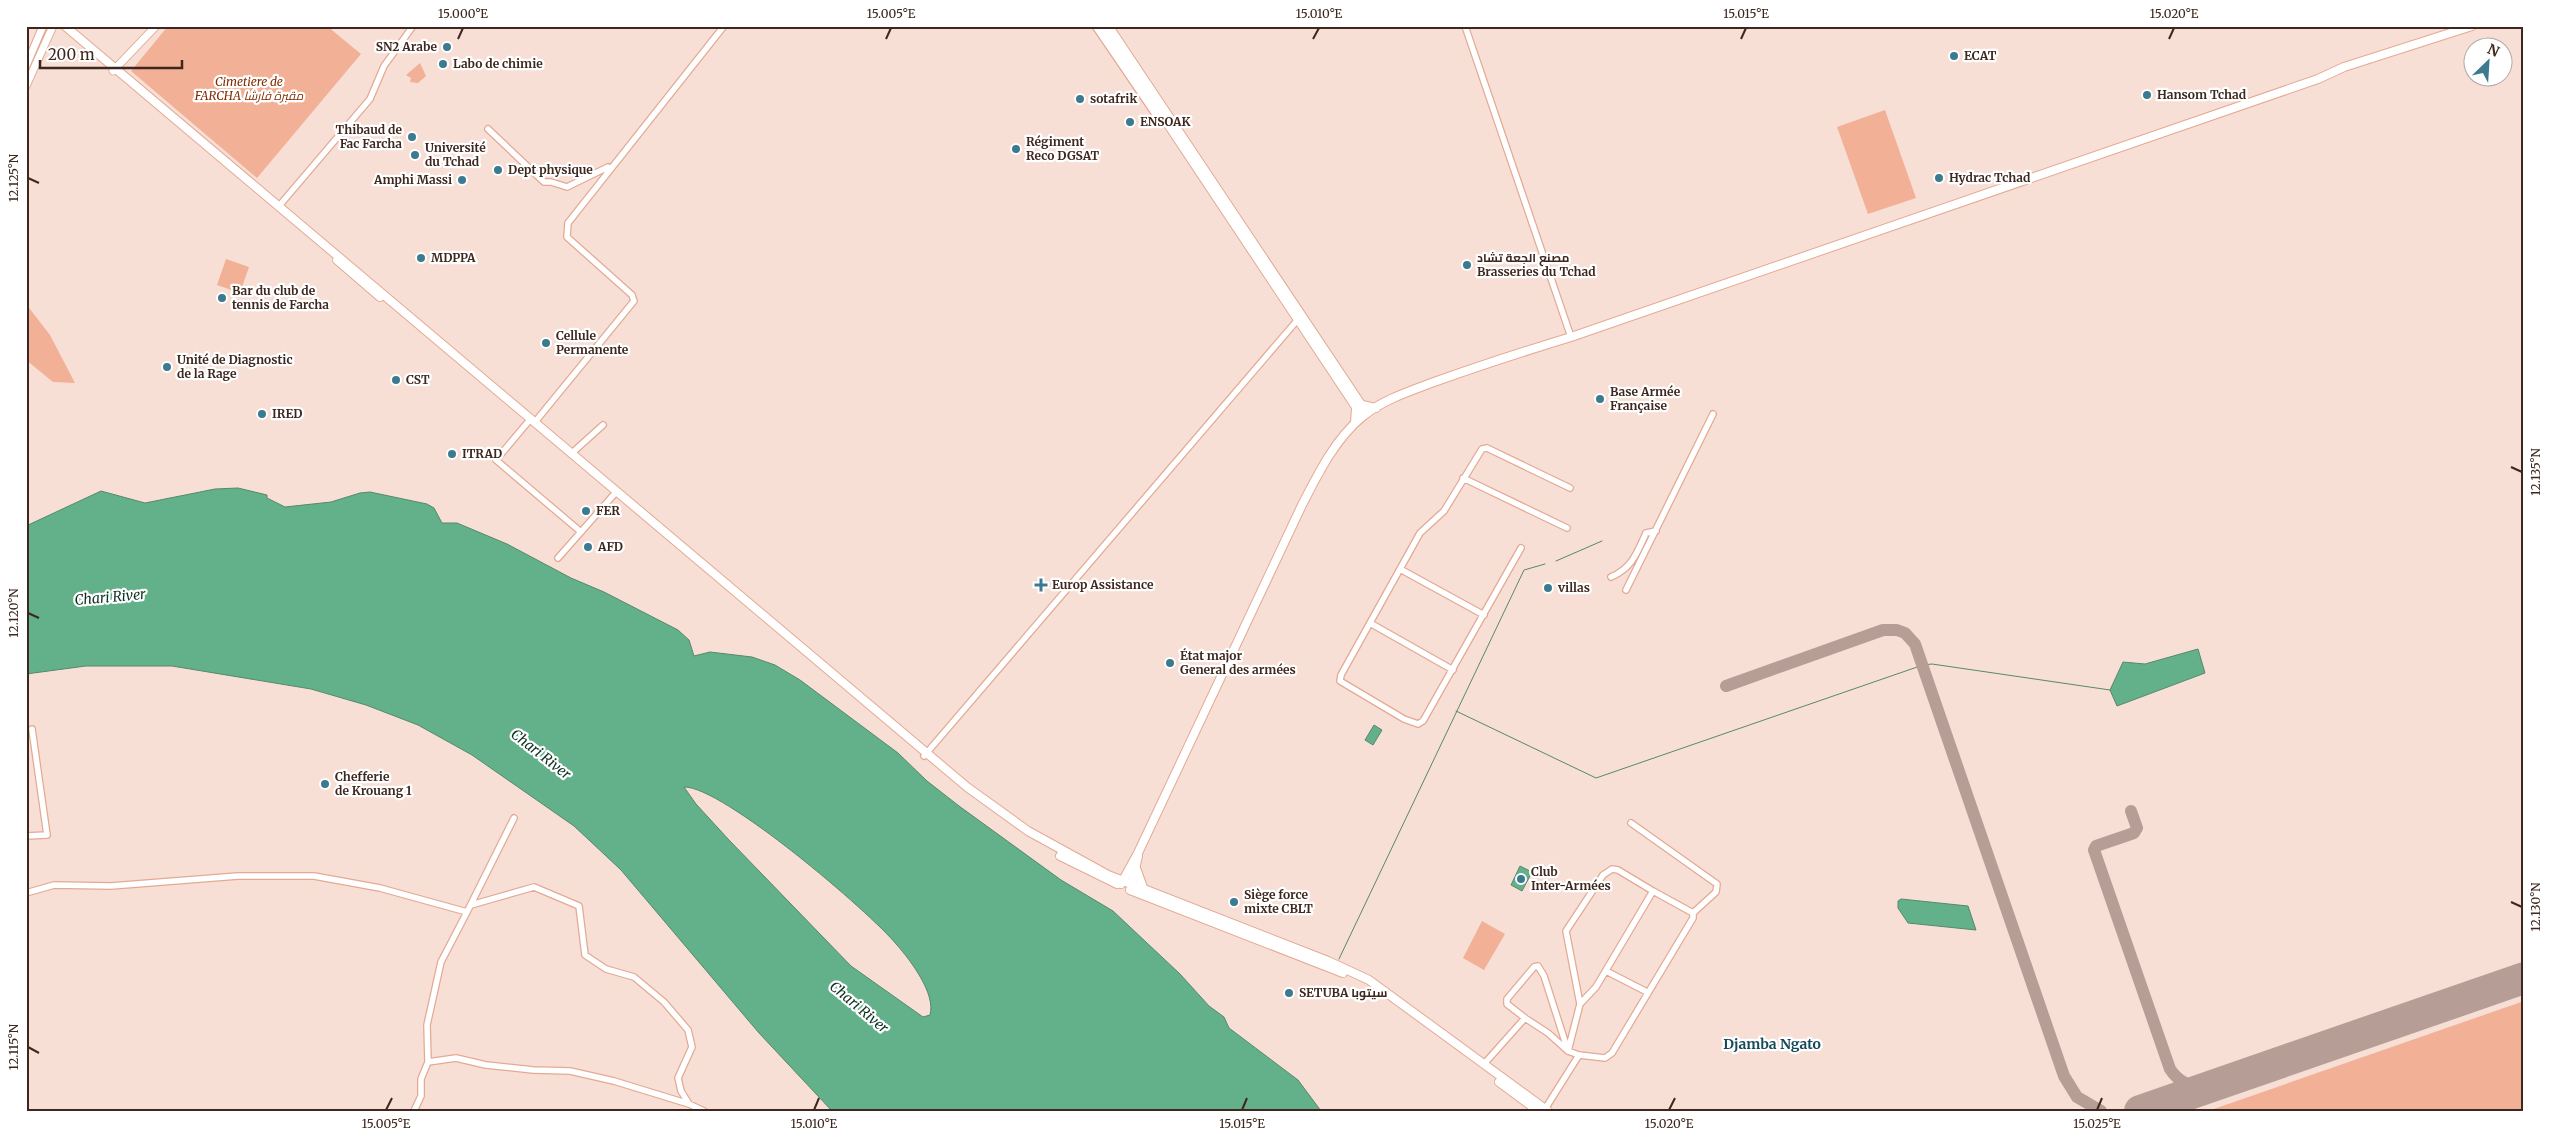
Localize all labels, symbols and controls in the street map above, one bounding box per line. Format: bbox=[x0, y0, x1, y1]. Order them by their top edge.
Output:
text: 15.000°E bbox=[438, 6, 488, 21]
text: 15.005°E bbox=[867, 6, 916, 21]
text: 15.010°E bbox=[1296, 6, 1343, 21]
text: 15.015°E bbox=[1723, 6, 1769, 21]
text: 15.020°E bbox=[2150, 6, 2199, 21]
scale bar bbox=[40, 38, 182, 70]
north arrow bbox=[2462, 38, 2512, 88]
place label: SN2 Arabe bbox=[376, 39, 438, 54]
text: N bbox=[2485, 40, 2502, 61]
marker: SN2 Arabe bbox=[441, 41, 453, 53]
text: 200 m bbox=[48, 45, 95, 64]
place label: ECAT bbox=[1964, 48, 1997, 63]
marker: ECAT bbox=[1948, 50, 1960, 62]
place label: Labo de chimie bbox=[453, 56, 543, 71]
marker: Labo de chimie bbox=[437, 58, 449, 70]
park label: Cimetiere de FARCHA مقبرة فارشا bbox=[194, 74, 304, 103]
place label: Hansom Tchad bbox=[2157, 87, 2247, 102]
marker: Hansom Tchad bbox=[2141, 89, 2153, 101]
place label: sotafrik bbox=[1090, 91, 1137, 106]
marker: sotafrik bbox=[1074, 93, 1086, 105]
place label: ENSOAK bbox=[1140, 114, 1191, 129]
marker: ENSOAK bbox=[1124, 116, 1136, 128]
place label: Thibaud de Fac Farcha bbox=[336, 122, 402, 151]
marker: Thibaud de Fac Farcha bbox=[406, 131, 418, 143]
place label: Régiment Reco DGSAT bbox=[1026, 134, 1100, 163]
place label: Université du Tchad bbox=[425, 140, 486, 169]
marker: Régiment Reco DGSAT bbox=[1010, 143, 1022, 155]
marker: Université du Tchad bbox=[409, 149, 421, 161]
text: 12.125°N bbox=[6, 153, 21, 202]
place label: Dept physique bbox=[508, 162, 593, 177]
marker: Dept physique bbox=[492, 164, 504, 176]
place label: Hydrac Tchad bbox=[1949, 170, 2031, 185]
place label: Amphi Massi bbox=[373, 172, 452, 187]
marker: Hydrac Tchad bbox=[1933, 172, 1945, 184]
marker: Amphi Massi bbox=[456, 174, 468, 186]
place label: MDPPA bbox=[431, 250, 476, 265]
place label: مصنع الجعة تشاد Brasseries du Tchad bbox=[1477, 250, 1596, 279]
marker: MDPPA bbox=[415, 252, 427, 264]
marker: مصنع الجعة تشاد Brasseries du Tchad bbox=[1461, 259, 1473, 271]
place label: Bar du club de tennis de Farcha bbox=[232, 283, 329, 312]
marker: Bar du club de tennis de Farcha bbox=[216, 292, 228, 304]
place label: Cellule Permanente bbox=[556, 328, 629, 357]
marker: Cellule Permanente bbox=[540, 337, 552, 349]
place label: Unité de Diagnostic de la Rage bbox=[177, 352, 293, 381]
marker: Unité de Diagnostic de la Rage bbox=[161, 361, 173, 373]
place label: CST bbox=[406, 372, 430, 387]
marker: CST bbox=[390, 374, 402, 386]
place label: Base Armée Française bbox=[1610, 384, 1681, 413]
marker: Base Armée Française bbox=[1594, 393, 1606, 405]
place label: IRED bbox=[272, 406, 302, 421]
marker: IRED bbox=[256, 408, 268, 420]
place label: ITRAD bbox=[462, 446, 502, 461]
marker: ITRAD bbox=[446, 448, 458, 460]
text: 12.135°N bbox=[2528, 448, 2543, 496]
place label: FER bbox=[596, 503, 620, 518]
marker: FER bbox=[580, 505, 592, 517]
place label: AFD bbox=[597, 539, 623, 554]
marker: AFD bbox=[582, 541, 594, 553]
place label: Europ Assistance bbox=[1052, 577, 1154, 592]
marker: Europ Assistance bbox=[1034, 578, 1048, 592]
place label: villas bbox=[1557, 580, 1590, 595]
marker: villas bbox=[1542, 582, 1554, 594]
water label: Chari River bbox=[74, 585, 147, 609]
text: 12.120°N bbox=[6, 588, 21, 638]
place label: État major General des armées bbox=[1180, 647, 1296, 677]
marker: État major General des armées bbox=[1164, 657, 1176, 669]
water label: Chari River bbox=[507, 725, 575, 783]
place label: Chefferie de Krouang 1 bbox=[335, 769, 412, 798]
marker: Chefferie de Krouang 1 bbox=[319, 778, 331, 790]
place label: Club Inter-Armées bbox=[1531, 864, 1611, 893]
marker: Club Inter-Armées bbox=[1515, 873, 1527, 885]
text: 12.130°N bbox=[2528, 882, 2543, 931]
place label: Siège force mixte CBLT bbox=[1244, 887, 1313, 916]
marker: Siège force mixte CBLT bbox=[1228, 896, 1240, 908]
water label: Chari River bbox=[826, 977, 892, 1037]
place label: SETUBA سيتوبا bbox=[1299, 985, 1388, 1001]
marker: SETUBA سيتوبا bbox=[1283, 987, 1295, 999]
text: 12.115°N bbox=[6, 1023, 21, 1070]
district label: Djamba Ngato bbox=[1723, 1035, 1821, 1053]
text: 15.005°E bbox=[362, 1116, 411, 1131]
text: 15.010°E bbox=[791, 1116, 838, 1131]
text: 15.015°E bbox=[1219, 1116, 1265, 1131]
text: 15.020°E bbox=[1645, 1116, 1694, 1131]
text: 15.025°E bbox=[2073, 1116, 2121, 1131]

